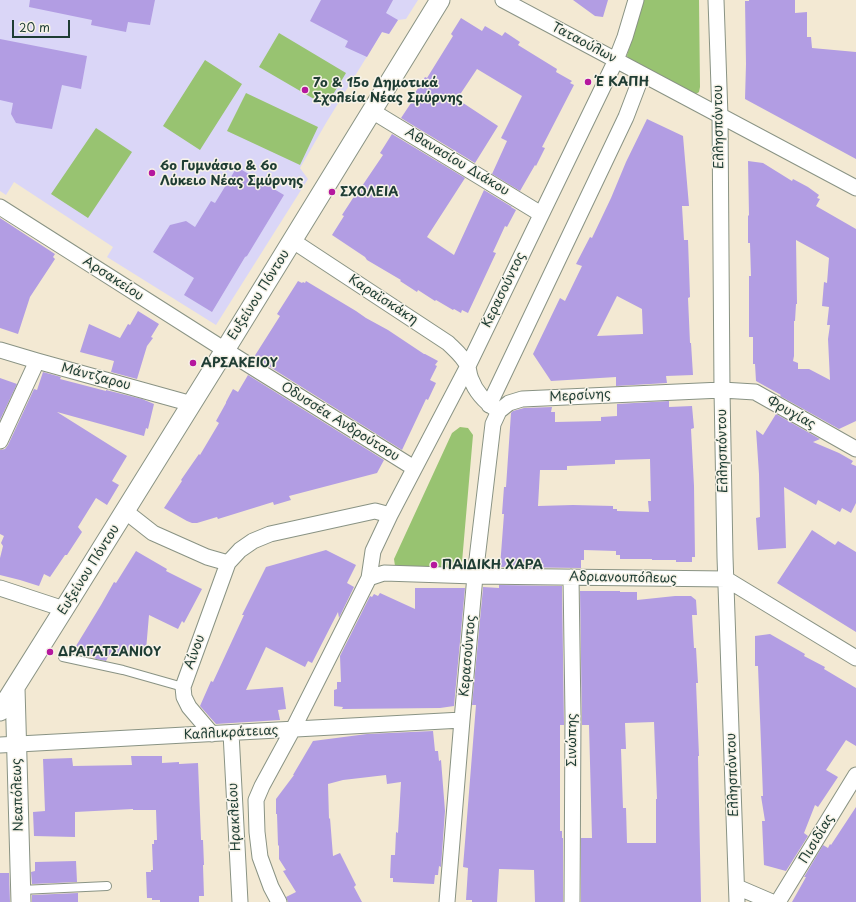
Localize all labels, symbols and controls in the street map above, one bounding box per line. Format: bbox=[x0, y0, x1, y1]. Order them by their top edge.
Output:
scale bar bbox=[14, 12, 72, 38]
text: 20 m bbox=[19, 18, 50, 36]
street label: Ταταούλων bbox=[549, 19, 619, 67]
place label: Ε΄ ΚΑΠΗ bbox=[596, 74, 649, 90]
place label: 7ο & 15ο Δημοτικά Σχολεία Νέας Σμύρνης bbox=[313, 75, 463, 106]
marker: Ε΄ ΚΑΠΗ bbox=[583, 77, 593, 87]
marker: 7ο & 15ο Δημοτικά Σχολεία Νέας Σμύρνης bbox=[300, 85, 310, 95]
street label: Ελλησπόντου bbox=[710, 85, 728, 169]
street label: Αθανασίου Διάκου bbox=[402, 125, 512, 199]
place label: 6ο Γυμνάσιο & 6ο Λύκειο Νέας Σμύρνης bbox=[160, 158, 303, 189]
marker: 6ο Γυμνάσιο & 6ο Λύκειο Νέας Σμύρνης bbox=[147, 168, 157, 178]
place label: ΣΧΟΛΕΙΑ bbox=[340, 184, 398, 200]
marker: ΣΧΟΛΕΙΑ bbox=[327, 187, 337, 197]
street label: Ευξείνου Πόντου bbox=[225, 247, 293, 343]
street label: Κερασούντος bbox=[479, 250, 529, 330]
street label: Αρσακείου bbox=[80, 254, 146, 304]
street label: Καραϊσκάκη bbox=[345, 272, 421, 328]
place label: ΑΡΣΑΚΕΙΟΥ bbox=[201, 355, 278, 371]
marker: ΑΡΣΑΚΕΙΟΥ bbox=[188, 358, 198, 368]
street label: Μάντζαρου bbox=[60, 360, 132, 394]
street label: Οδυσσέα Ανδρούτσου bbox=[278, 379, 402, 465]
street label: Μερσίνης bbox=[549, 387, 611, 405]
street label: Φρυγίας bbox=[764, 393, 818, 433]
street label: Ελλησπόντου bbox=[714, 409, 732, 493]
street label: Ευξείνου Πόντου bbox=[55, 522, 123, 618]
place label: ΠΑΙΔΙΚΗ ΧΑΡΑ bbox=[442, 557, 543, 573]
marker: ΠΑΙΔΙΚΗ ΧΑΡΑ bbox=[429, 560, 439, 570]
street label: Αδριανουπόλεως bbox=[569, 569, 677, 587]
street label: Κερασούντος bbox=[457, 614, 479, 698]
street label: Αίνου bbox=[182, 633, 208, 671]
place label: ΔΡΑΓΑΤΣΑΝΙΟΥ bbox=[58, 644, 161, 660]
marker: ΔΡΑΓΑΤΣΑΝΙΟΥ bbox=[45, 647, 55, 657]
street label: Σινώπης bbox=[564, 713, 580, 767]
street label: Καλλικράτειας bbox=[183, 723, 279, 743]
street label: Ελλησπόντου bbox=[724, 733, 742, 817]
street label: Νεαπόλεως bbox=[9, 758, 27, 832]
street label: Ηρακλείου bbox=[225, 782, 245, 852]
street label: Πισιδίας bbox=[796, 812, 838, 866]

